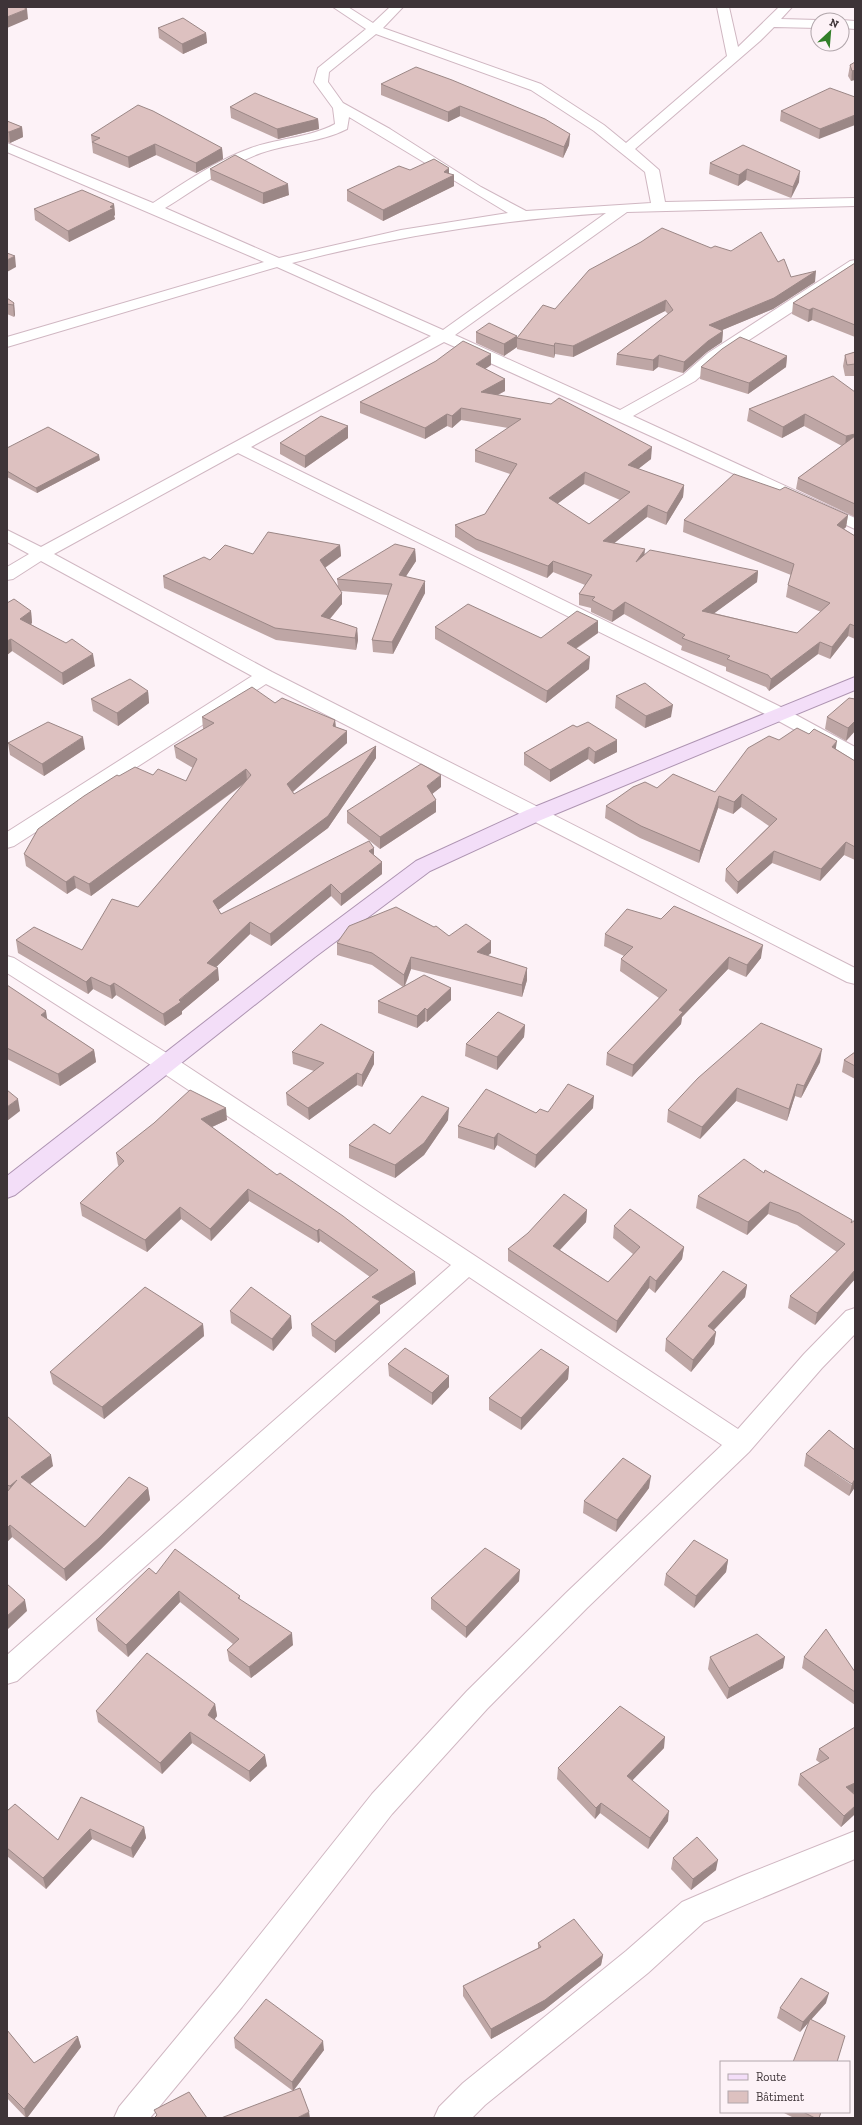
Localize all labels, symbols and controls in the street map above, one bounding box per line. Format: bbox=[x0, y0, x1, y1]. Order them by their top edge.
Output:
north arrow bbox=[810, 12, 850, 52]
text: N bbox=[828, 16, 841, 31]
legend bbox=[720, 2061, 850, 2113]
text: Route bbox=[756, 2070, 787, 2084]
text: Bâtiment bbox=[756, 2090, 805, 2104]

